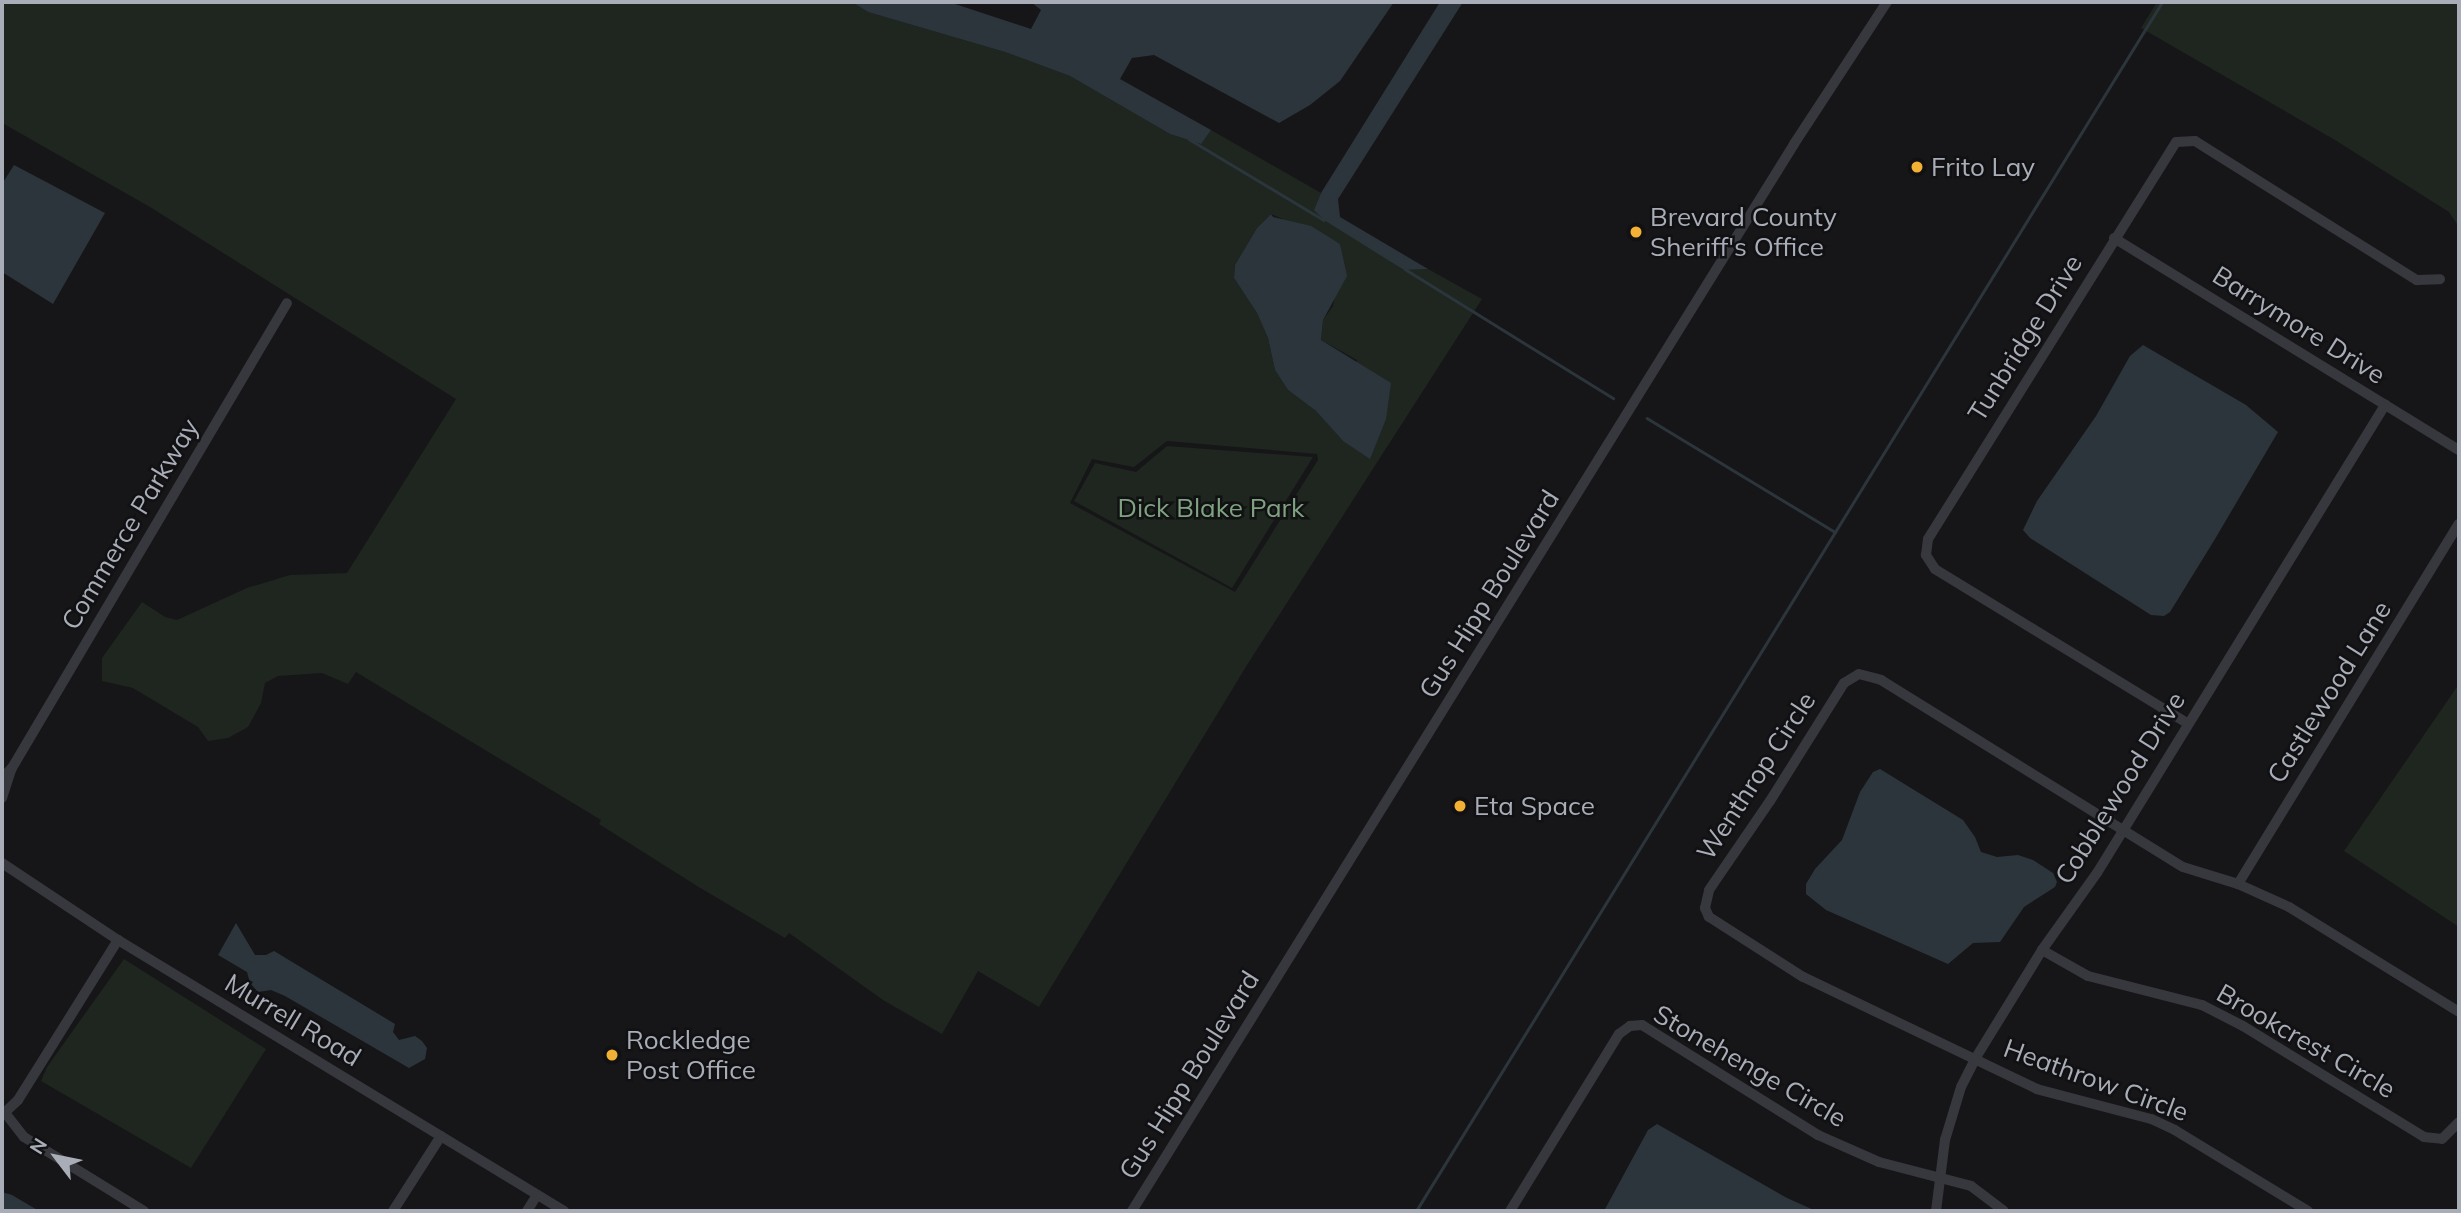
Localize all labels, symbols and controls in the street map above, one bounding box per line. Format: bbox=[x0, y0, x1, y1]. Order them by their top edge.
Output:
place label: Frito Lay bbox=[1931, 151, 2035, 183]
marker: Frito Lay bbox=[1909, 159, 1925, 175]
place label: Brevard County Sheriff's Office bbox=[1650, 201, 1837, 262]
marker: Brevard County Sheriff's Office bbox=[1628, 224, 1644, 240]
street label: Tunbridge Drive bbox=[1961, 249, 2089, 427]
street label: Barrymore Drive bbox=[2207, 259, 2391, 391]
street label: Commerce Parkway bbox=[55, 413, 205, 635]
street label: Gus Hipp Boulevard bbox=[1412, 484, 1566, 704]
park label: Dick Blake Park bbox=[1118, 492, 1304, 524]
street label: Castlewood Lane bbox=[2260, 595, 2398, 789]
street label: Wenthrop Circle bbox=[1690, 686, 1822, 866]
street label: Cobblewood Drive bbox=[2048, 686, 2192, 890]
place label: Eta Space bbox=[1474, 790, 1595, 822]
marker: Eta Space bbox=[1452, 798, 1468, 814]
street label: Gus Hipp Boulevard bbox=[1112, 965, 1266, 1185]
street label: Murrell Road bbox=[219, 967, 367, 1073]
street label: Brookcrest Circle bbox=[2211, 977, 2401, 1105]
street label: Stonehenge Circle bbox=[1648, 998, 1852, 1134]
place label: Rockledge Post Office bbox=[626, 1024, 756, 1086]
street label: Heathrow Circle bbox=[2000, 1032, 2192, 1128]
marker: Rockledge Post Office bbox=[604, 1047, 620, 1063]
north arrow bbox=[21, 1122, 91, 1192]
text: N bbox=[24, 1133, 52, 1158]

